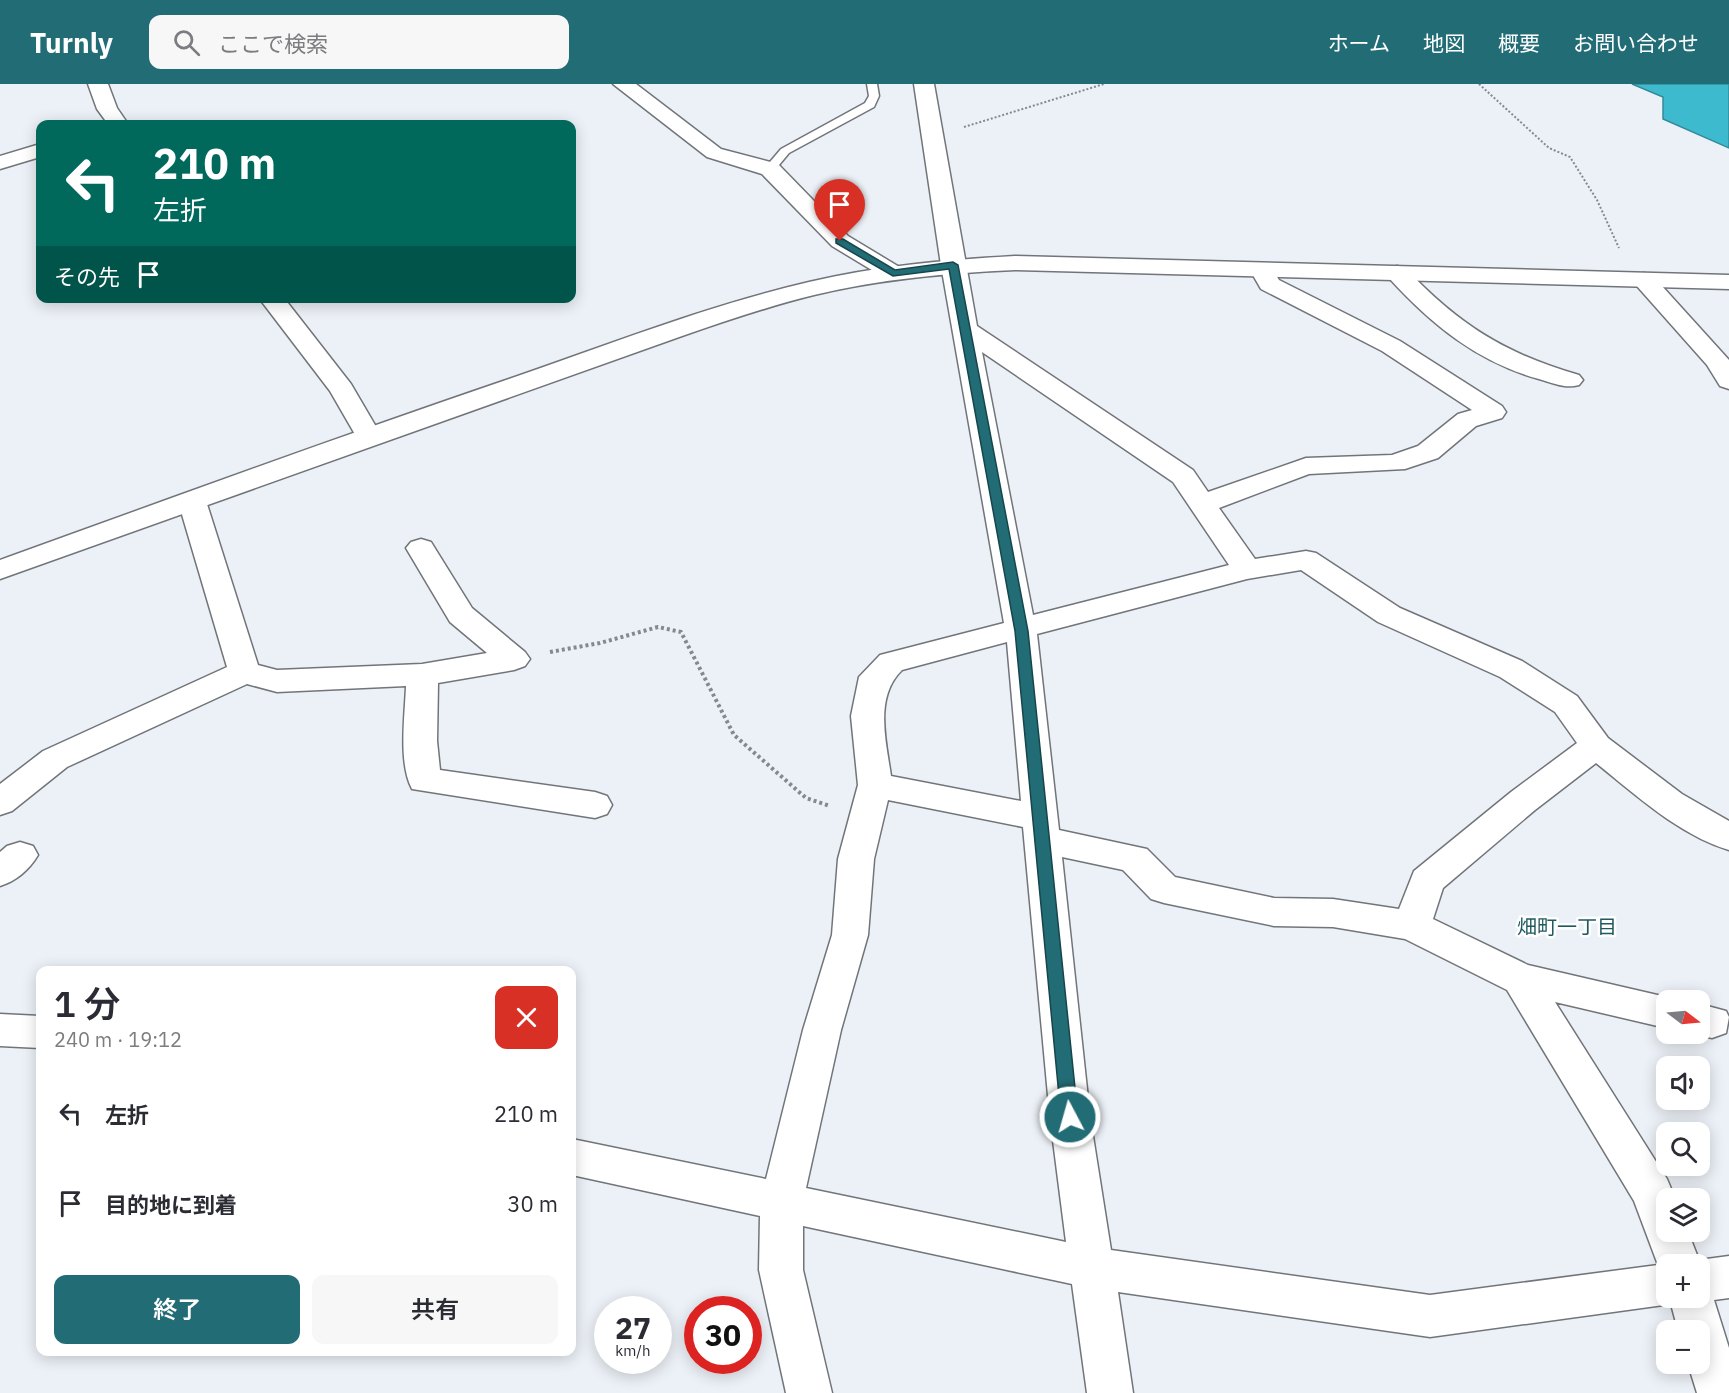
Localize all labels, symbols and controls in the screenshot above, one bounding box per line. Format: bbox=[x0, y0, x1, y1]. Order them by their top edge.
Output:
search box bbox=[149, 15, 569, 69]
text: Turnly bbox=[30, 24, 113, 61]
icon: search bbox=[170, 26, 203, 59]
text: ここで検索 bbox=[218, 29, 328, 58]
text: ホーム bbox=[1328, 29, 1390, 57]
text: 地図 bbox=[1423, 29, 1465, 57]
text: 概要 bbox=[1498, 29, 1540, 57]
text: お問い合わせ bbox=[1573, 29, 1699, 57]
text: 210 m bbox=[153, 136, 276, 191]
icon: left bbox=[54, 144, 132, 222]
pin bbox=[814, 179, 865, 241]
icon: arrive bbox=[823, 188, 856, 221]
text: 左折 bbox=[153, 192, 207, 227]
icon: arrive bbox=[132, 258, 165, 291]
text: その先 bbox=[54, 262, 120, 291]
district label: 畑町一丁目 bbox=[1517, 913, 1617, 940]
text: 1 分 bbox=[54, 980, 120, 1027]
button: close bbox=[495, 986, 558, 1049]
north arrow bbox=[1656, 990, 1710, 1044]
map controls bbox=[1656, 990, 1710, 1374]
text: 240 m · 19:12 bbox=[54, 1026, 182, 1053]
button: sound bbox=[1656, 1056, 1710, 1110]
position arrow bbox=[1038, 1085, 1102, 1149]
icon: left bbox=[54, 1097, 87, 1130]
text: 210 m bbox=[494, 1099, 558, 1128]
text: 左折 bbox=[105, 1100, 149, 1129]
button: search bbox=[1656, 1122, 1710, 1176]
icon: arrive bbox=[54, 1187, 87, 1220]
button: layers bbox=[1656, 1188, 1710, 1242]
text: 30 m bbox=[507, 1189, 558, 1218]
text: 目的地に到着 bbox=[105, 1190, 237, 1219]
button: + bbox=[1656, 1254, 1710, 1308]
button: 終了 bbox=[54, 1275, 300, 1344]
button: 共有 bbox=[312, 1275, 558, 1344]
speed limit sign: 30 bbox=[684, 1296, 762, 1374]
text: 27 bbox=[615, 1308, 651, 1347]
button: − bbox=[1656, 1320, 1710, 1374]
text: km/h bbox=[615, 1341, 651, 1360]

